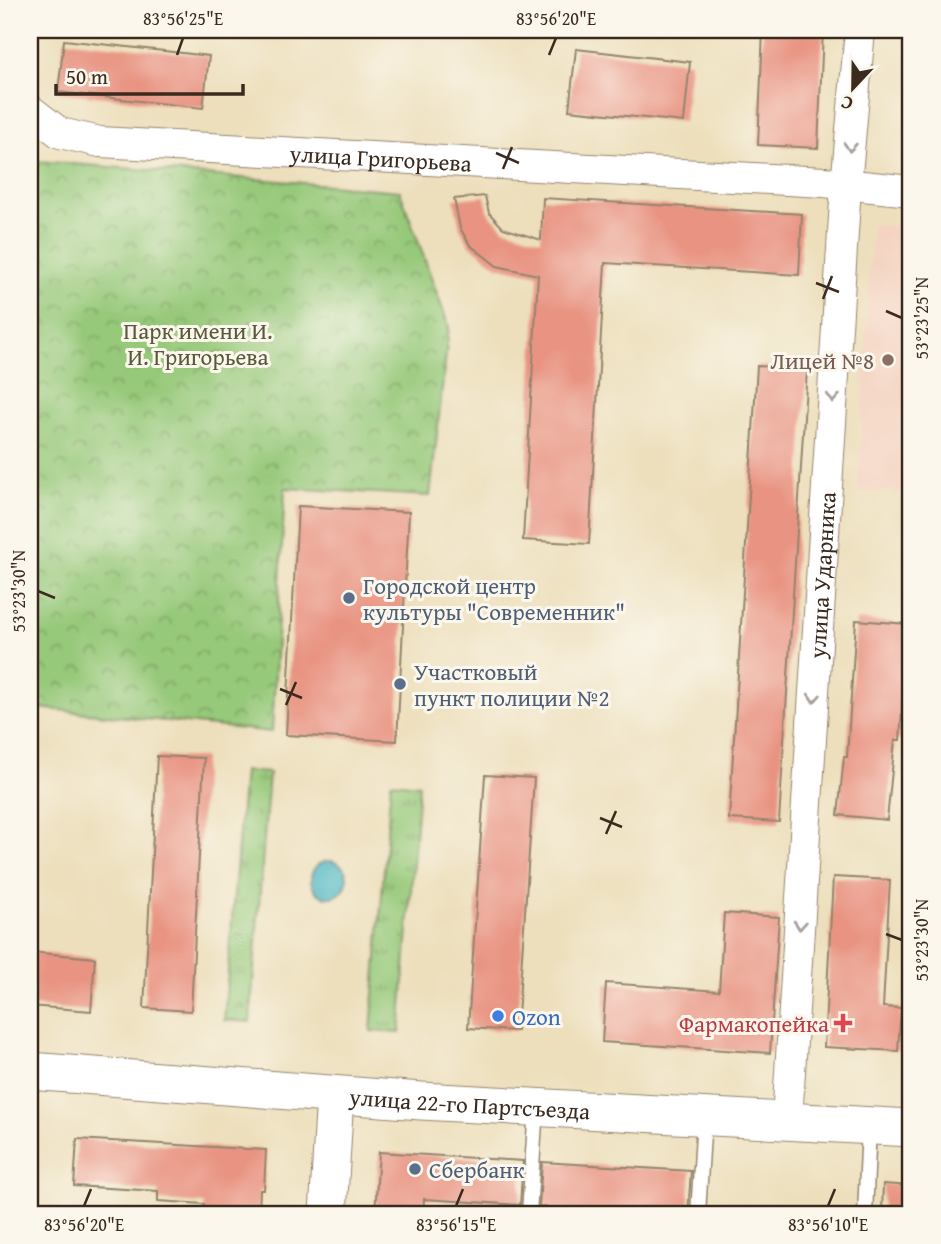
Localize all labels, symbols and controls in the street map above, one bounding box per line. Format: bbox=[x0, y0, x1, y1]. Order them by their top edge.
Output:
text: 83°56'25"E bbox=[143, 5, 223, 32]
text: 83°56'20"E bbox=[516, 5, 596, 32]
scale bar bbox=[56, 52, 243, 96]
north arrow bbox=[818, 52, 888, 122]
text: 50 m bbox=[66, 61, 108, 92]
text: С bbox=[836, 89, 857, 119]
street label: улица Григорьева bbox=[288, 136, 473, 179]
one-way arrow bbox=[842, 141, 857, 152]
text: 53°23'25"N bbox=[908, 276, 935, 359]
park label: Парк имени И. И. Григорьева bbox=[123, 314, 273, 373]
place label: Лицей №8 bbox=[770, 344, 874, 377]
marker: Лицей №8 bbox=[880, 352, 896, 368]
one-way arrow bbox=[826, 393, 841, 404]
street label: улица Ударника bbox=[800, 491, 843, 661]
text: 53°23'30"N bbox=[5, 549, 32, 632]
place label: Городской центр культуры "Современник" bbox=[363, 569, 625, 628]
marker: Городской центр культуры "Современник" bbox=[341, 590, 357, 606]
place label: Участковый пункт полиции №2 bbox=[414, 655, 610, 714]
marker: Участковый пункт полиции №2 bbox=[392, 676, 408, 692]
one-way arrow bbox=[807, 693, 822, 704]
text: 53°23'30"N bbox=[908, 898, 935, 981]
one-way arrow bbox=[792, 920, 807, 931]
place label: Ozon bbox=[512, 1000, 561, 1033]
place label: Фармакопейка bbox=[679, 1007, 829, 1040]
marker: Ozon bbox=[490, 1008, 506, 1024]
marker: Фармакопейка bbox=[835, 1015, 851, 1031]
street label: улица 22-го Партсъезда bbox=[347, 1079, 591, 1127]
place label: Сбербанк bbox=[429, 1153, 525, 1186]
marker: Сбербанк bbox=[407, 1161, 423, 1177]
text: 83°56'20"E bbox=[44, 1211, 124, 1238]
text: 83°56'15"E bbox=[416, 1211, 496, 1238]
text: 83°56'10"E bbox=[788, 1211, 868, 1238]

